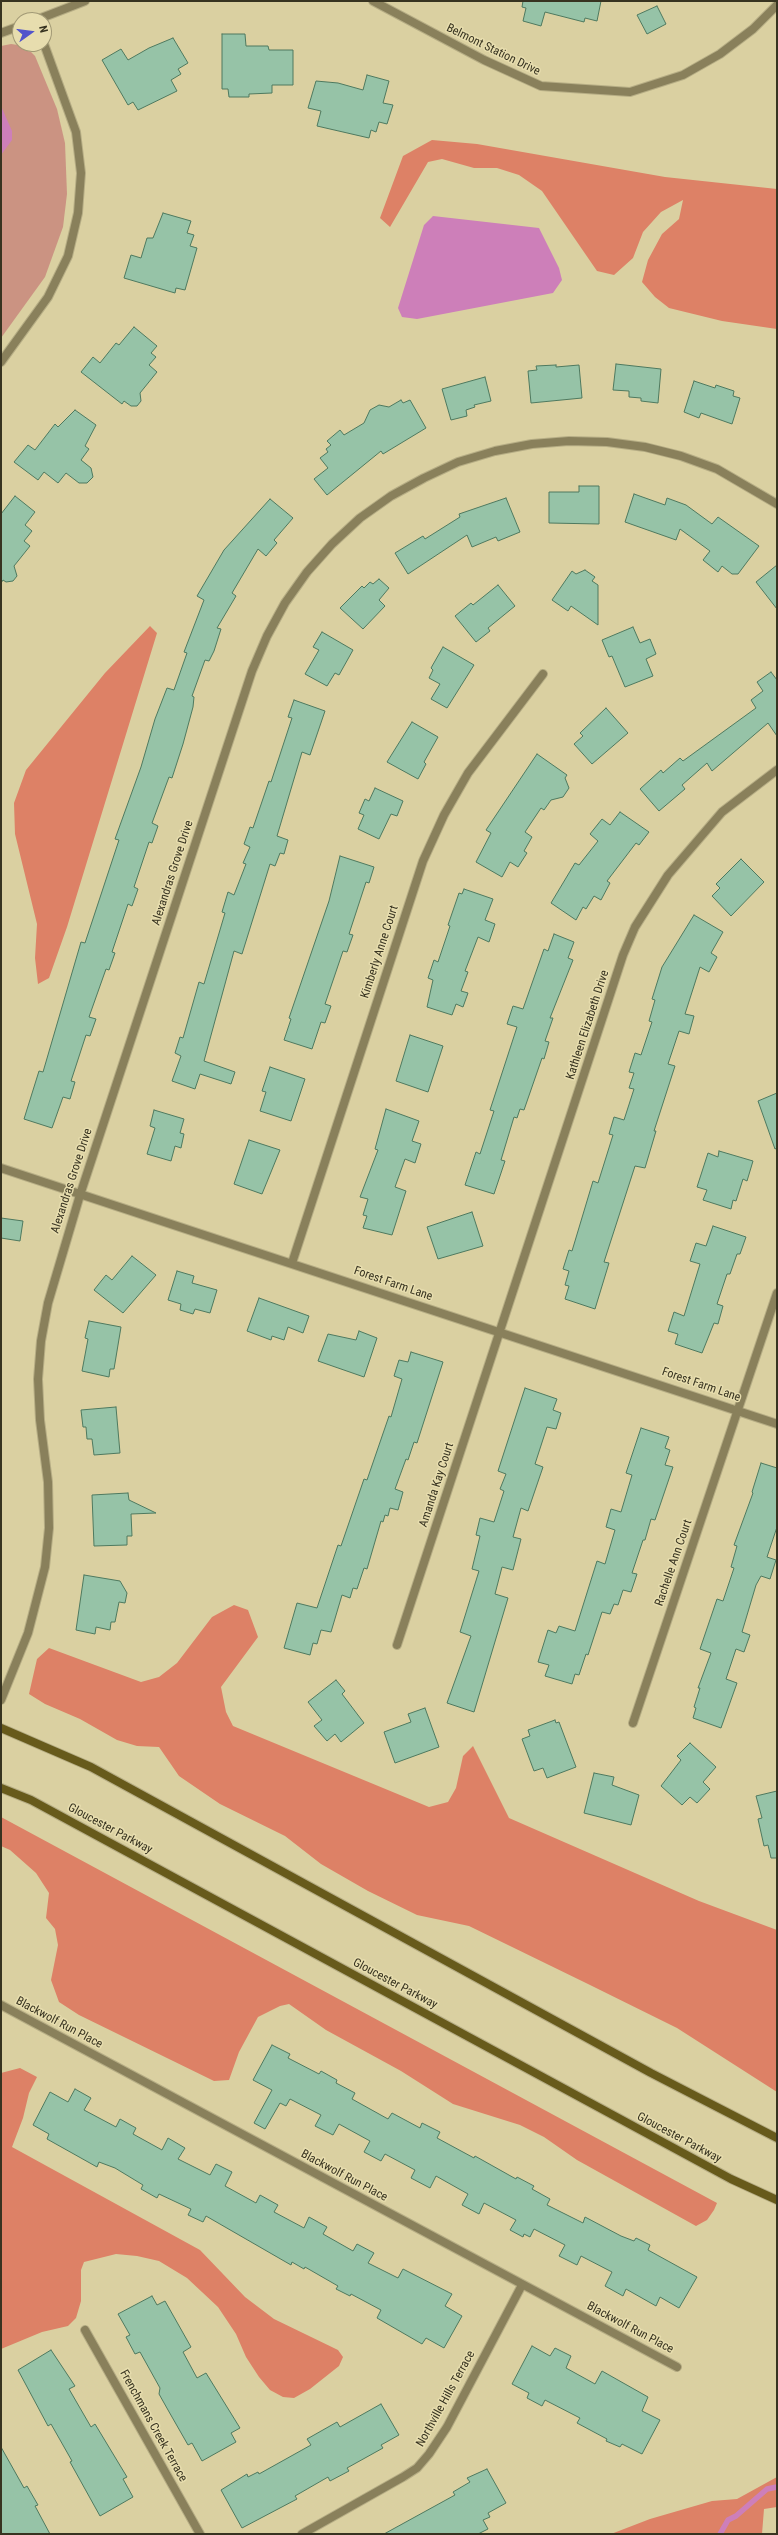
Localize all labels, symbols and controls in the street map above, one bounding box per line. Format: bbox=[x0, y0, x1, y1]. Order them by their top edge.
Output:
north arrow bbox=[12, 12, 52, 52]
street label: Belmont Station Drive bbox=[444, 21, 542, 79]
text: N bbox=[36, 24, 50, 34]
street label: Alexandras Grove Drive bbox=[149, 819, 197, 927]
street label: Kimberly Anne Court bbox=[358, 904, 402, 1000]
street label: Kathleen Elizabeth Drive bbox=[563, 968, 613, 1082]
street label: Alexandras Grove Drive bbox=[48, 1127, 96, 1235]
street label: Forest Farm Lane bbox=[352, 1264, 434, 1304]
street label: Forest Farm Lane bbox=[660, 1365, 742, 1405]
street label: Amanda Kay Court bbox=[417, 1441, 457, 1529]
street label: Rachelle Ann Court bbox=[652, 1518, 696, 1608]
street label: Gloucester Parkway bbox=[65, 1801, 155, 1857]
street label: Gloucester Parkway bbox=[350, 1956, 440, 2012]
street label: Blackwolf Run Place bbox=[13, 1994, 105, 2052]
street label: Gloucester Parkway bbox=[634, 2110, 724, 2166]
street label: Blackwolf Run Place bbox=[298, 2147, 390, 2205]
street label: Blackwolf Run Place bbox=[584, 2299, 676, 2357]
street label: Northville Hills Terrace bbox=[414, 2348, 478, 2450]
street label: Frenchmans Creek Terrace bbox=[116, 2367, 190, 2485]

